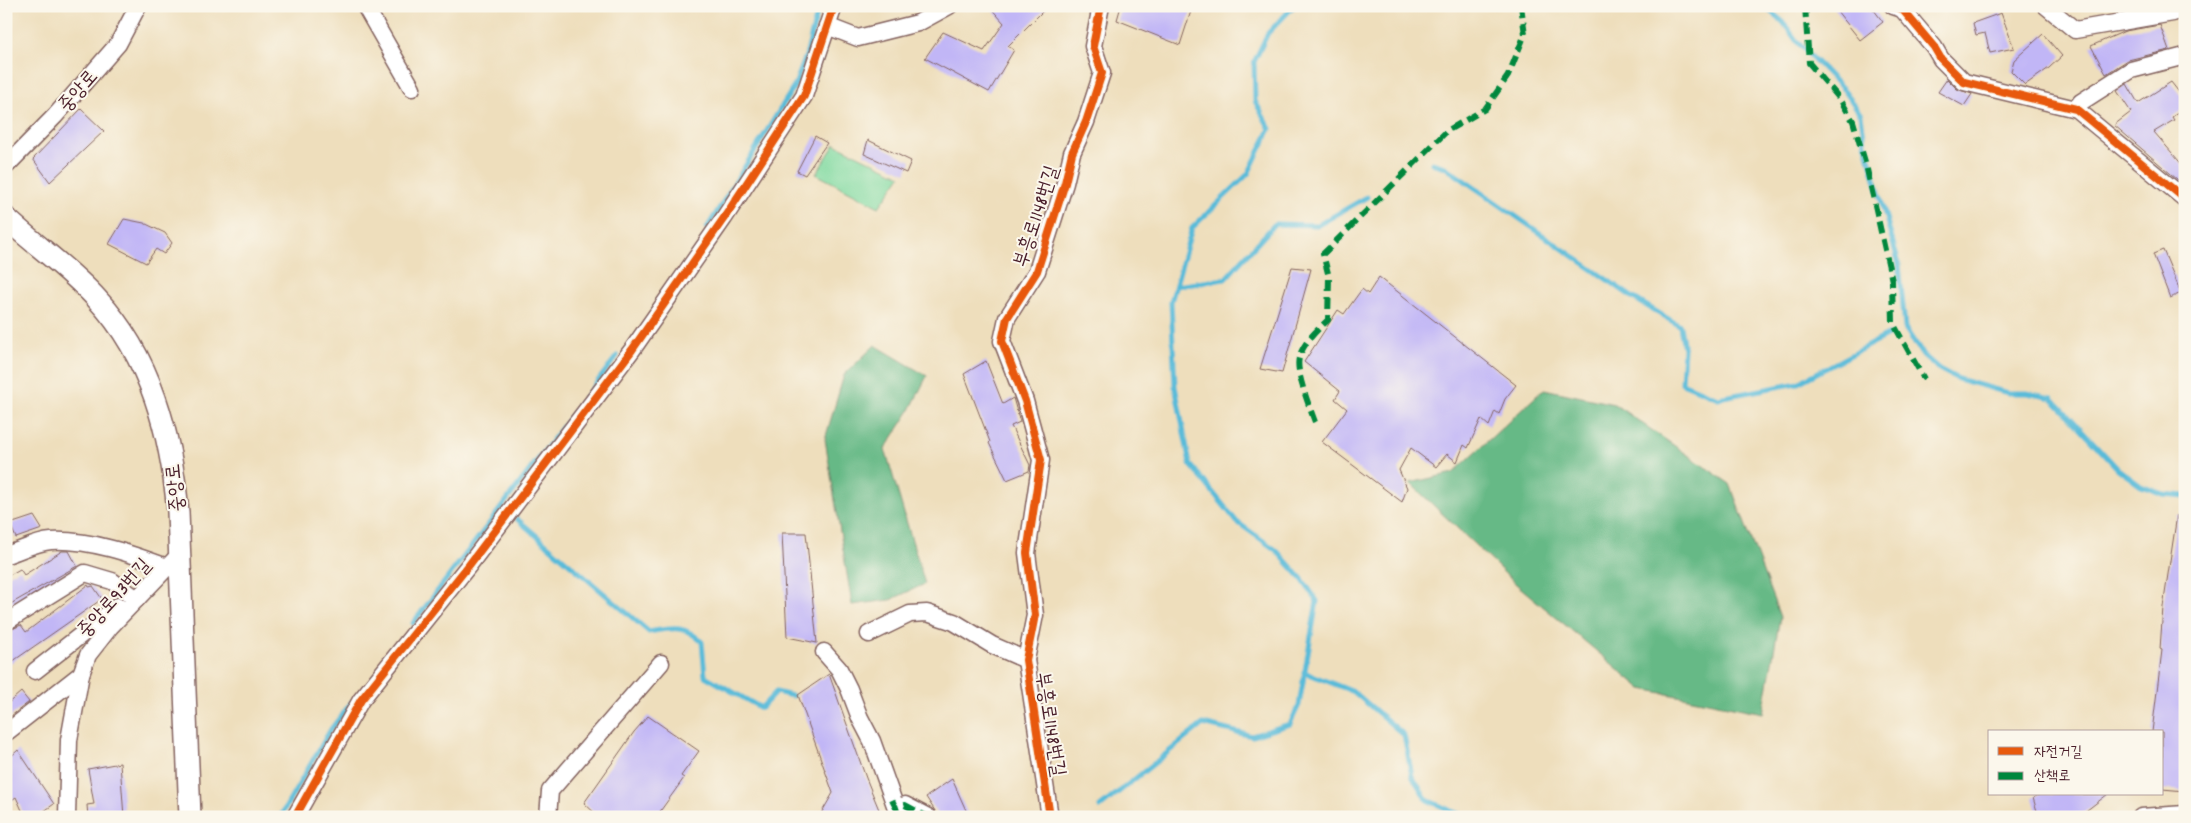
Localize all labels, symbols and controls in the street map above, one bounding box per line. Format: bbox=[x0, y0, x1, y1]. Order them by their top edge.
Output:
street label: 중앙로 bbox=[53, 65, 106, 119]
street label: 부흥로1148번길 bbox=[1008, 162, 1067, 271]
street label: 중앙로 bbox=[161, 462, 193, 513]
street label: 중앙로93번길 bbox=[72, 553, 159, 645]
street label: 부흥로1148번길 bbox=[1027, 670, 1071, 779]
legend bbox=[1988, 730, 2164, 796]
text: 자전거길 bbox=[2034, 742, 2082, 764]
text: 산책로 bbox=[2034, 766, 2070, 788]

